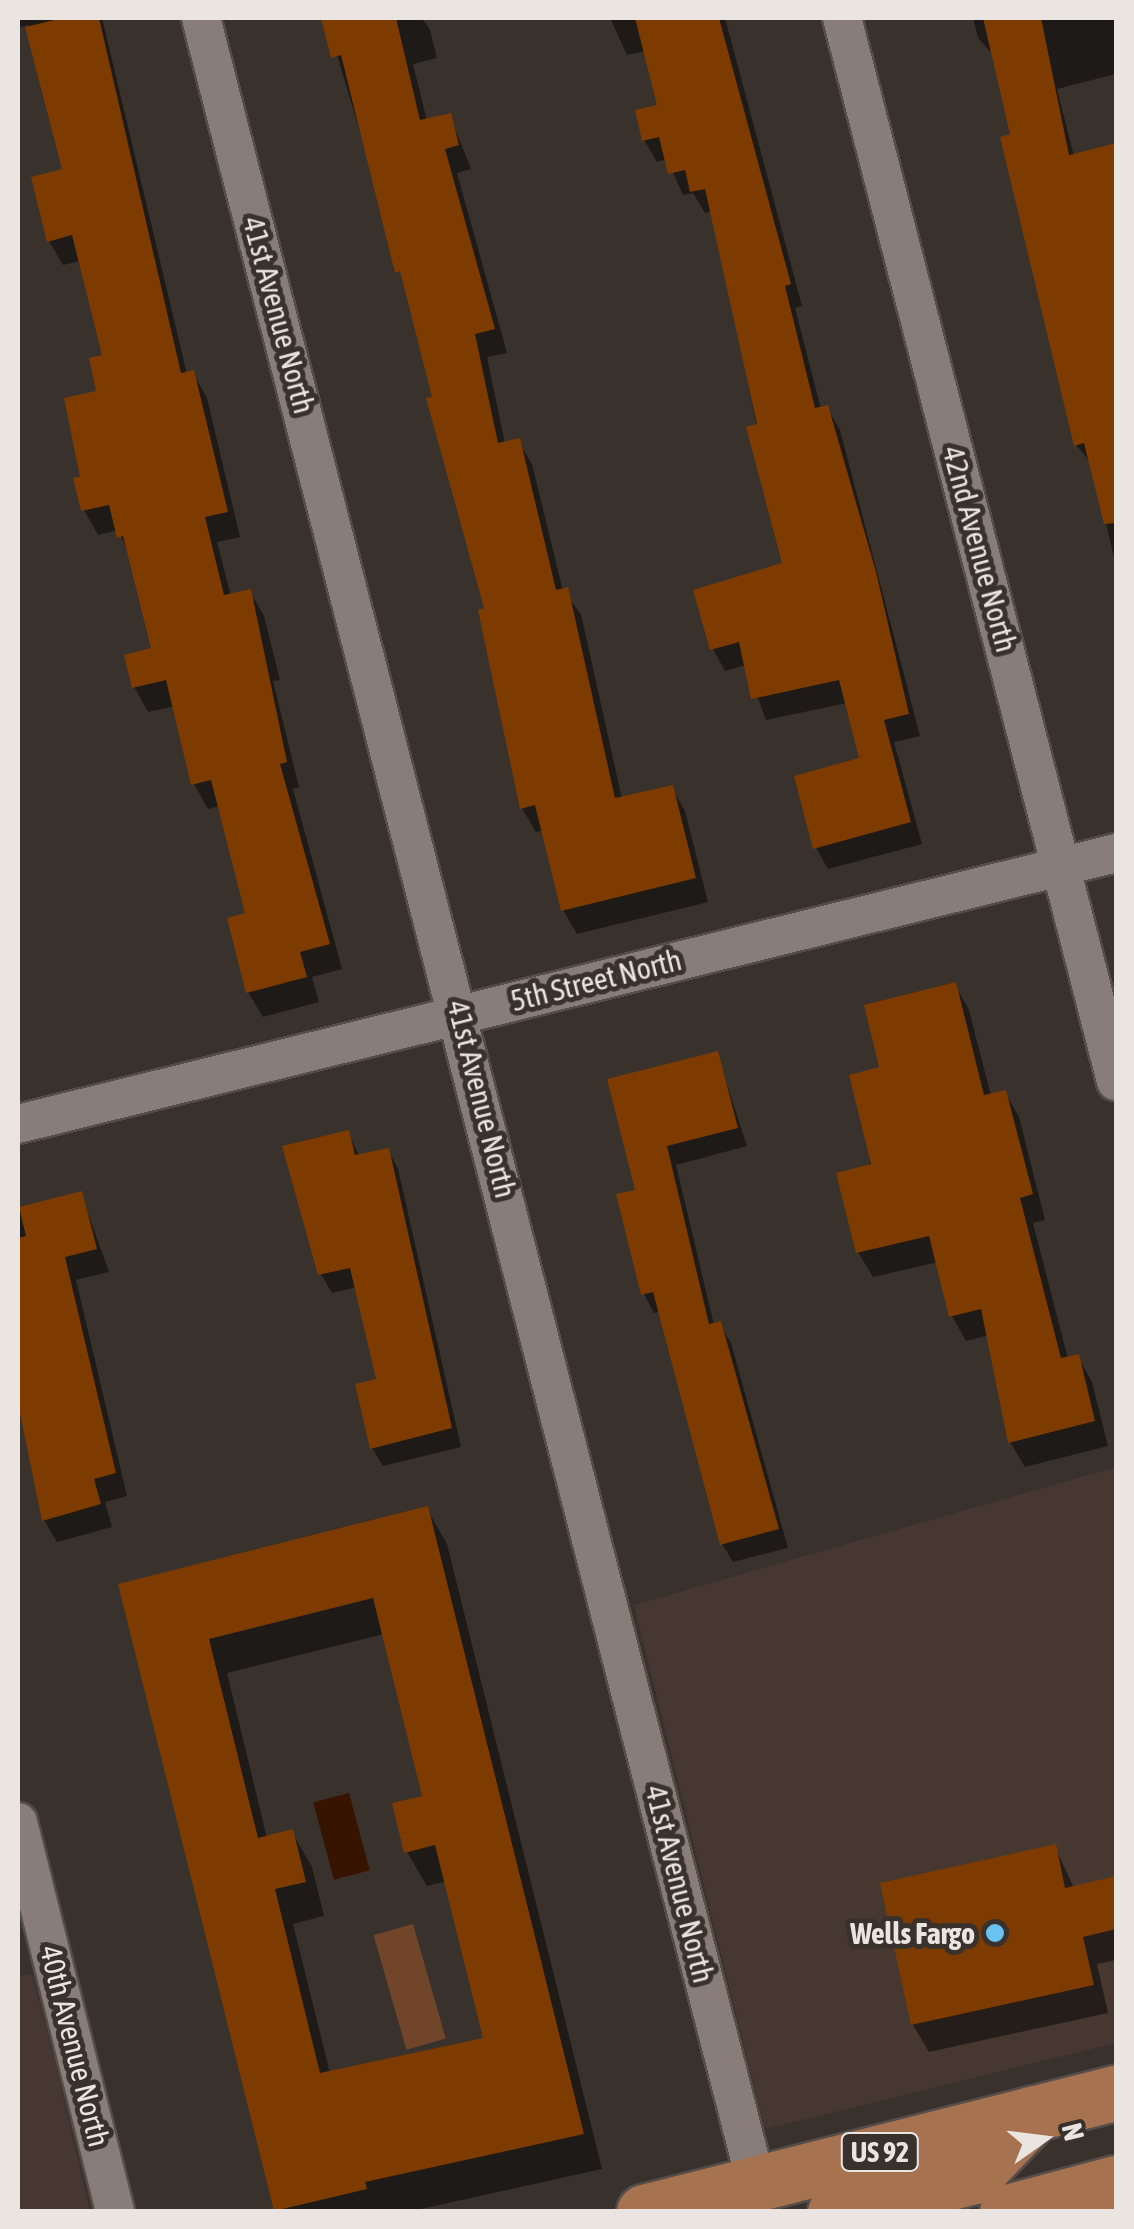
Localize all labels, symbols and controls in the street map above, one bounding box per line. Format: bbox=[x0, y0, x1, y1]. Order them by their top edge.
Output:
street label: 41st Avenue North bbox=[235, 213, 323, 417]
street label: 42nd Avenue North bbox=[935, 442, 1025, 656]
street label: 5th Street North bbox=[507, 941, 685, 1019]
street label: 41st Avenue North bbox=[440, 997, 524, 1201]
street label: 41st Avenue North bbox=[638, 1782, 722, 1986]
place label: Wells Fargo bbox=[850, 1915, 975, 1951]
marker: Wells Fargo bbox=[984, 1922, 1006, 1944]
street label: 40th Avenue North bbox=[33, 1942, 117, 2150]
north arrow bbox=[994, 2089, 1094, 2189]
text: N bbox=[1056, 2120, 1091, 2144]
road number: US 92 bbox=[840, 2129, 920, 2175]

